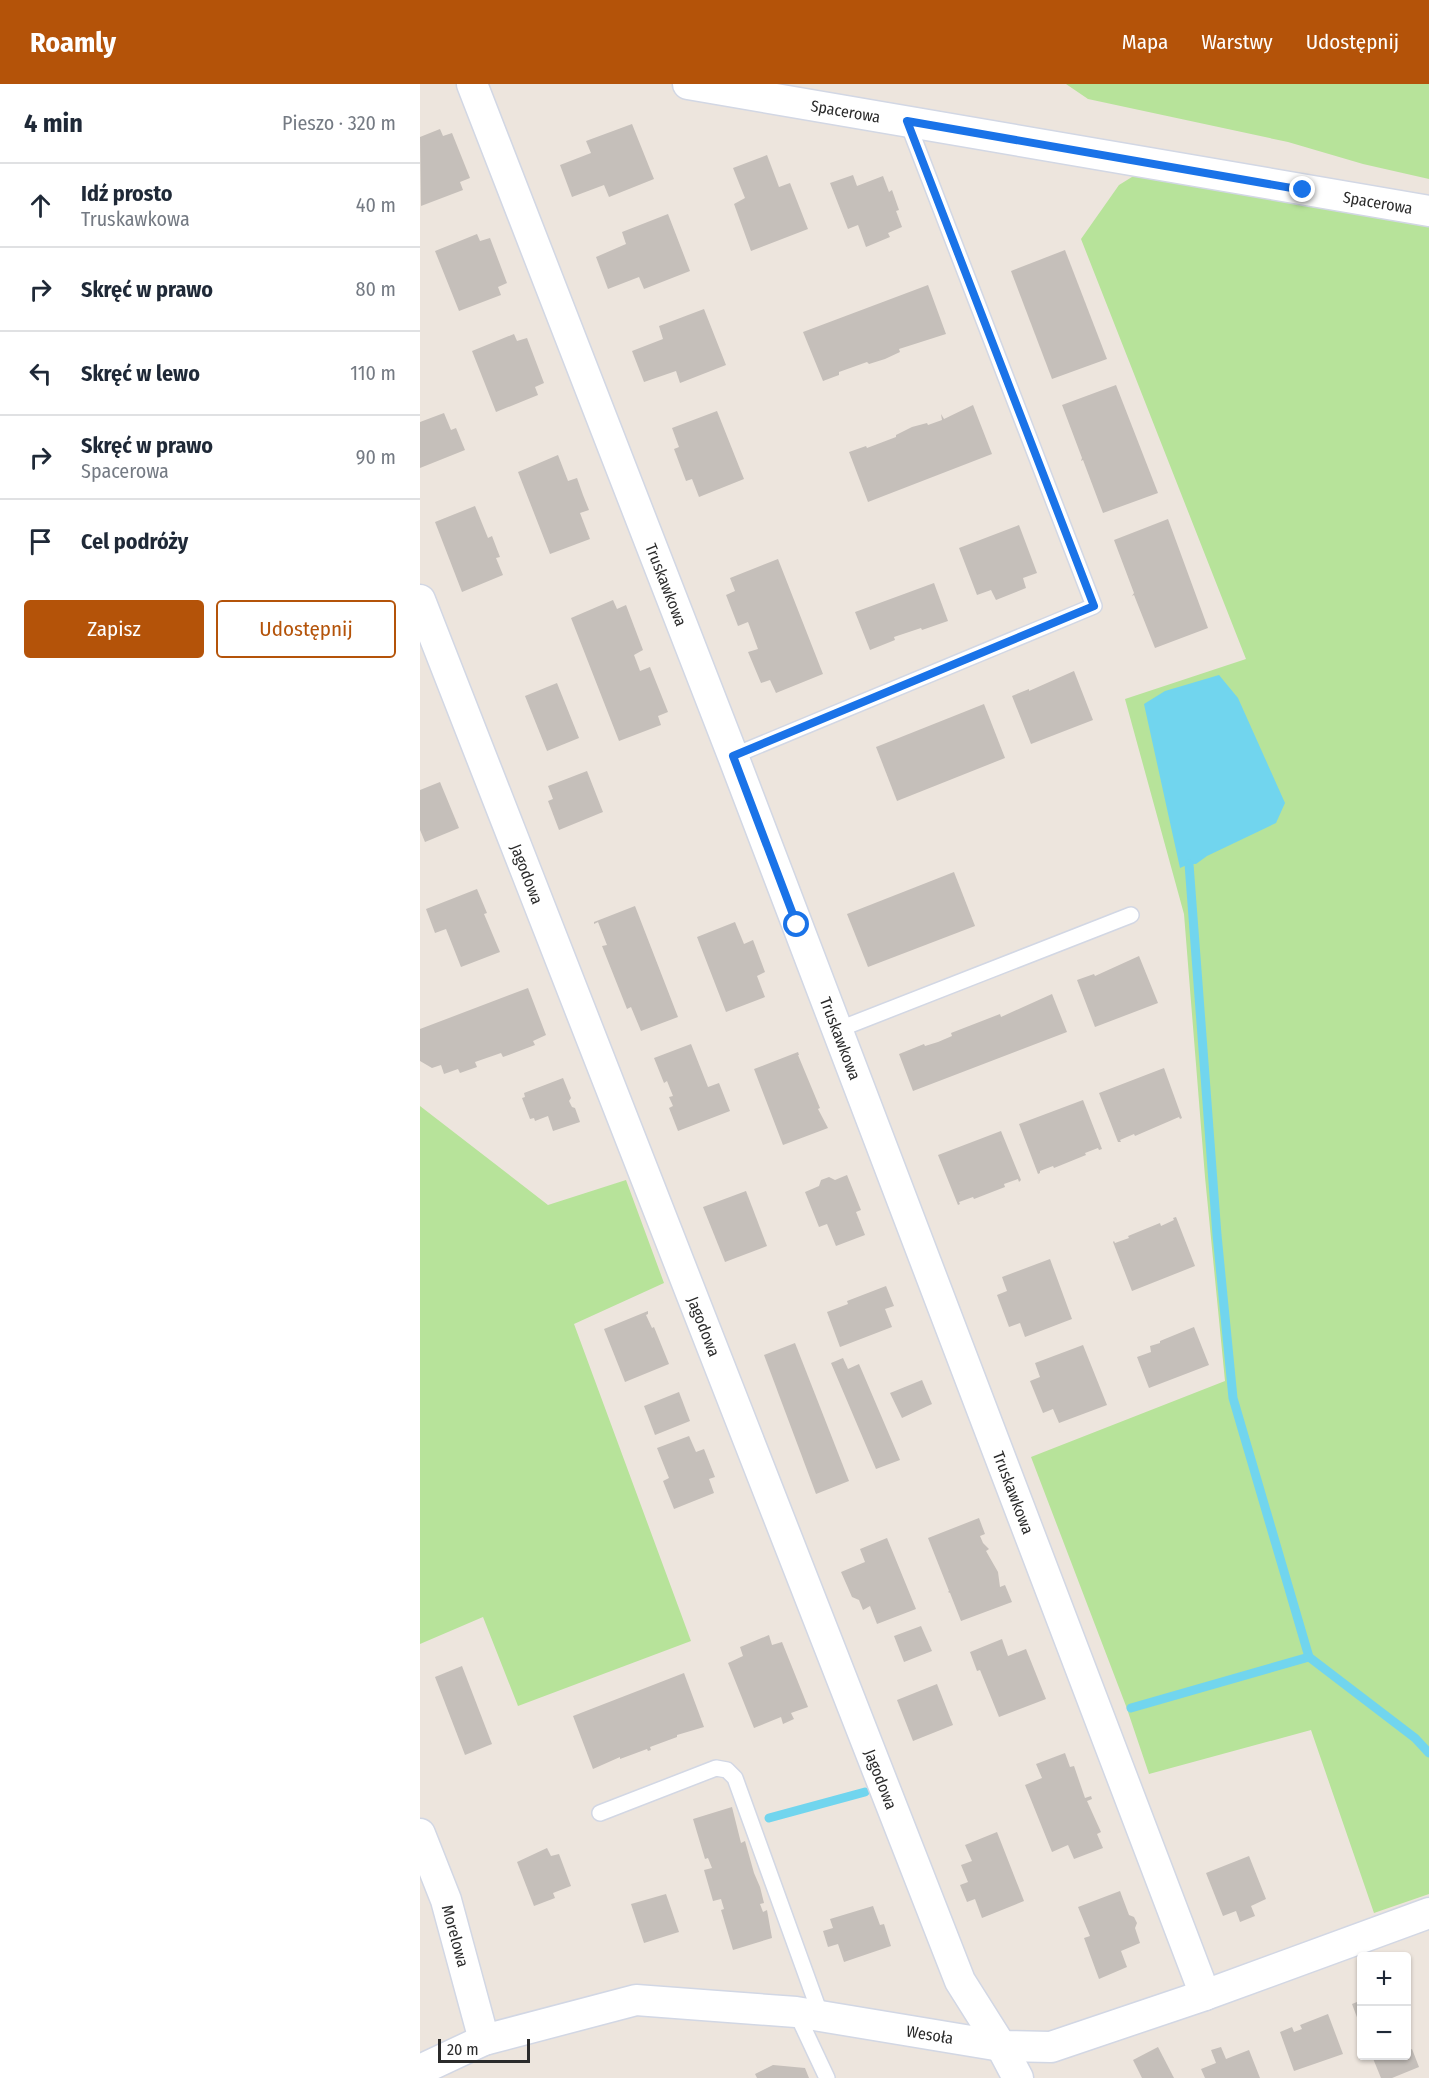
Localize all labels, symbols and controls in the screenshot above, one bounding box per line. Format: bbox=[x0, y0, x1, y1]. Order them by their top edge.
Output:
text: Roamly bbox=[30, 26, 116, 59]
text: Mapa bbox=[1122, 29, 1168, 55]
text: Warstwy bbox=[1201, 29, 1273, 55]
text: Udostępnij bbox=[1306, 29, 1399, 55]
street label: Spacerowa bbox=[809, 96, 882, 126]
text: 4 min bbox=[24, 108, 83, 139]
text: Pieszo · 320 m bbox=[282, 111, 396, 135]
route end bbox=[1289, 176, 1315, 202]
text: Idź prosto bbox=[81, 180, 173, 207]
street label: Spacerowa bbox=[1342, 187, 1414, 218]
icon: ahead bbox=[24, 189, 57, 222]
text: 40 m bbox=[356, 193, 396, 217]
text: Truskawkowa bbox=[81, 207, 190, 231]
icon: right bbox=[24, 273, 57, 306]
text: Skręć w prawo bbox=[81, 276, 213, 303]
text: 80 m bbox=[356, 277, 396, 301]
icon: left bbox=[24, 357, 57, 390]
text: Skręć w lewo bbox=[81, 360, 200, 387]
text: 110 m bbox=[350, 361, 396, 385]
text: Skręć w prawo bbox=[81, 432, 213, 459]
icon: right bbox=[24, 441, 57, 474]
text: 90 m bbox=[356, 445, 396, 469]
text: Spacerowa bbox=[81, 459, 169, 483]
icon: arrive bbox=[24, 525, 57, 558]
text: Cel podróży bbox=[81, 528, 188, 555]
street label: Truskawkowa bbox=[642, 541, 691, 629]
button: Zapisz bbox=[24, 600, 204, 658]
button: Udostępnij bbox=[216, 600, 396, 658]
street label: Jagodowa bbox=[507, 841, 547, 907]
route start bbox=[783, 911, 809, 937]
street label: Truskawkowa bbox=[816, 994, 865, 1083]
street label: Jagodowa bbox=[684, 1294, 724, 1359]
street label: Truskawkowa bbox=[989, 1448, 1038, 1537]
street label: Jagodowa bbox=[861, 1746, 901, 1812]
street label: Morelowa bbox=[438, 1903, 473, 1969]
map controls bbox=[1357, 1952, 1411, 2060]
button: + bbox=[1357, 1952, 1411, 2006]
button: − bbox=[1357, 2006, 1411, 2060]
street label: Wesoła bbox=[905, 2021, 955, 2047]
scale bar bbox=[438, 2036, 530, 2064]
text: 20 m bbox=[447, 2040, 478, 2059]

